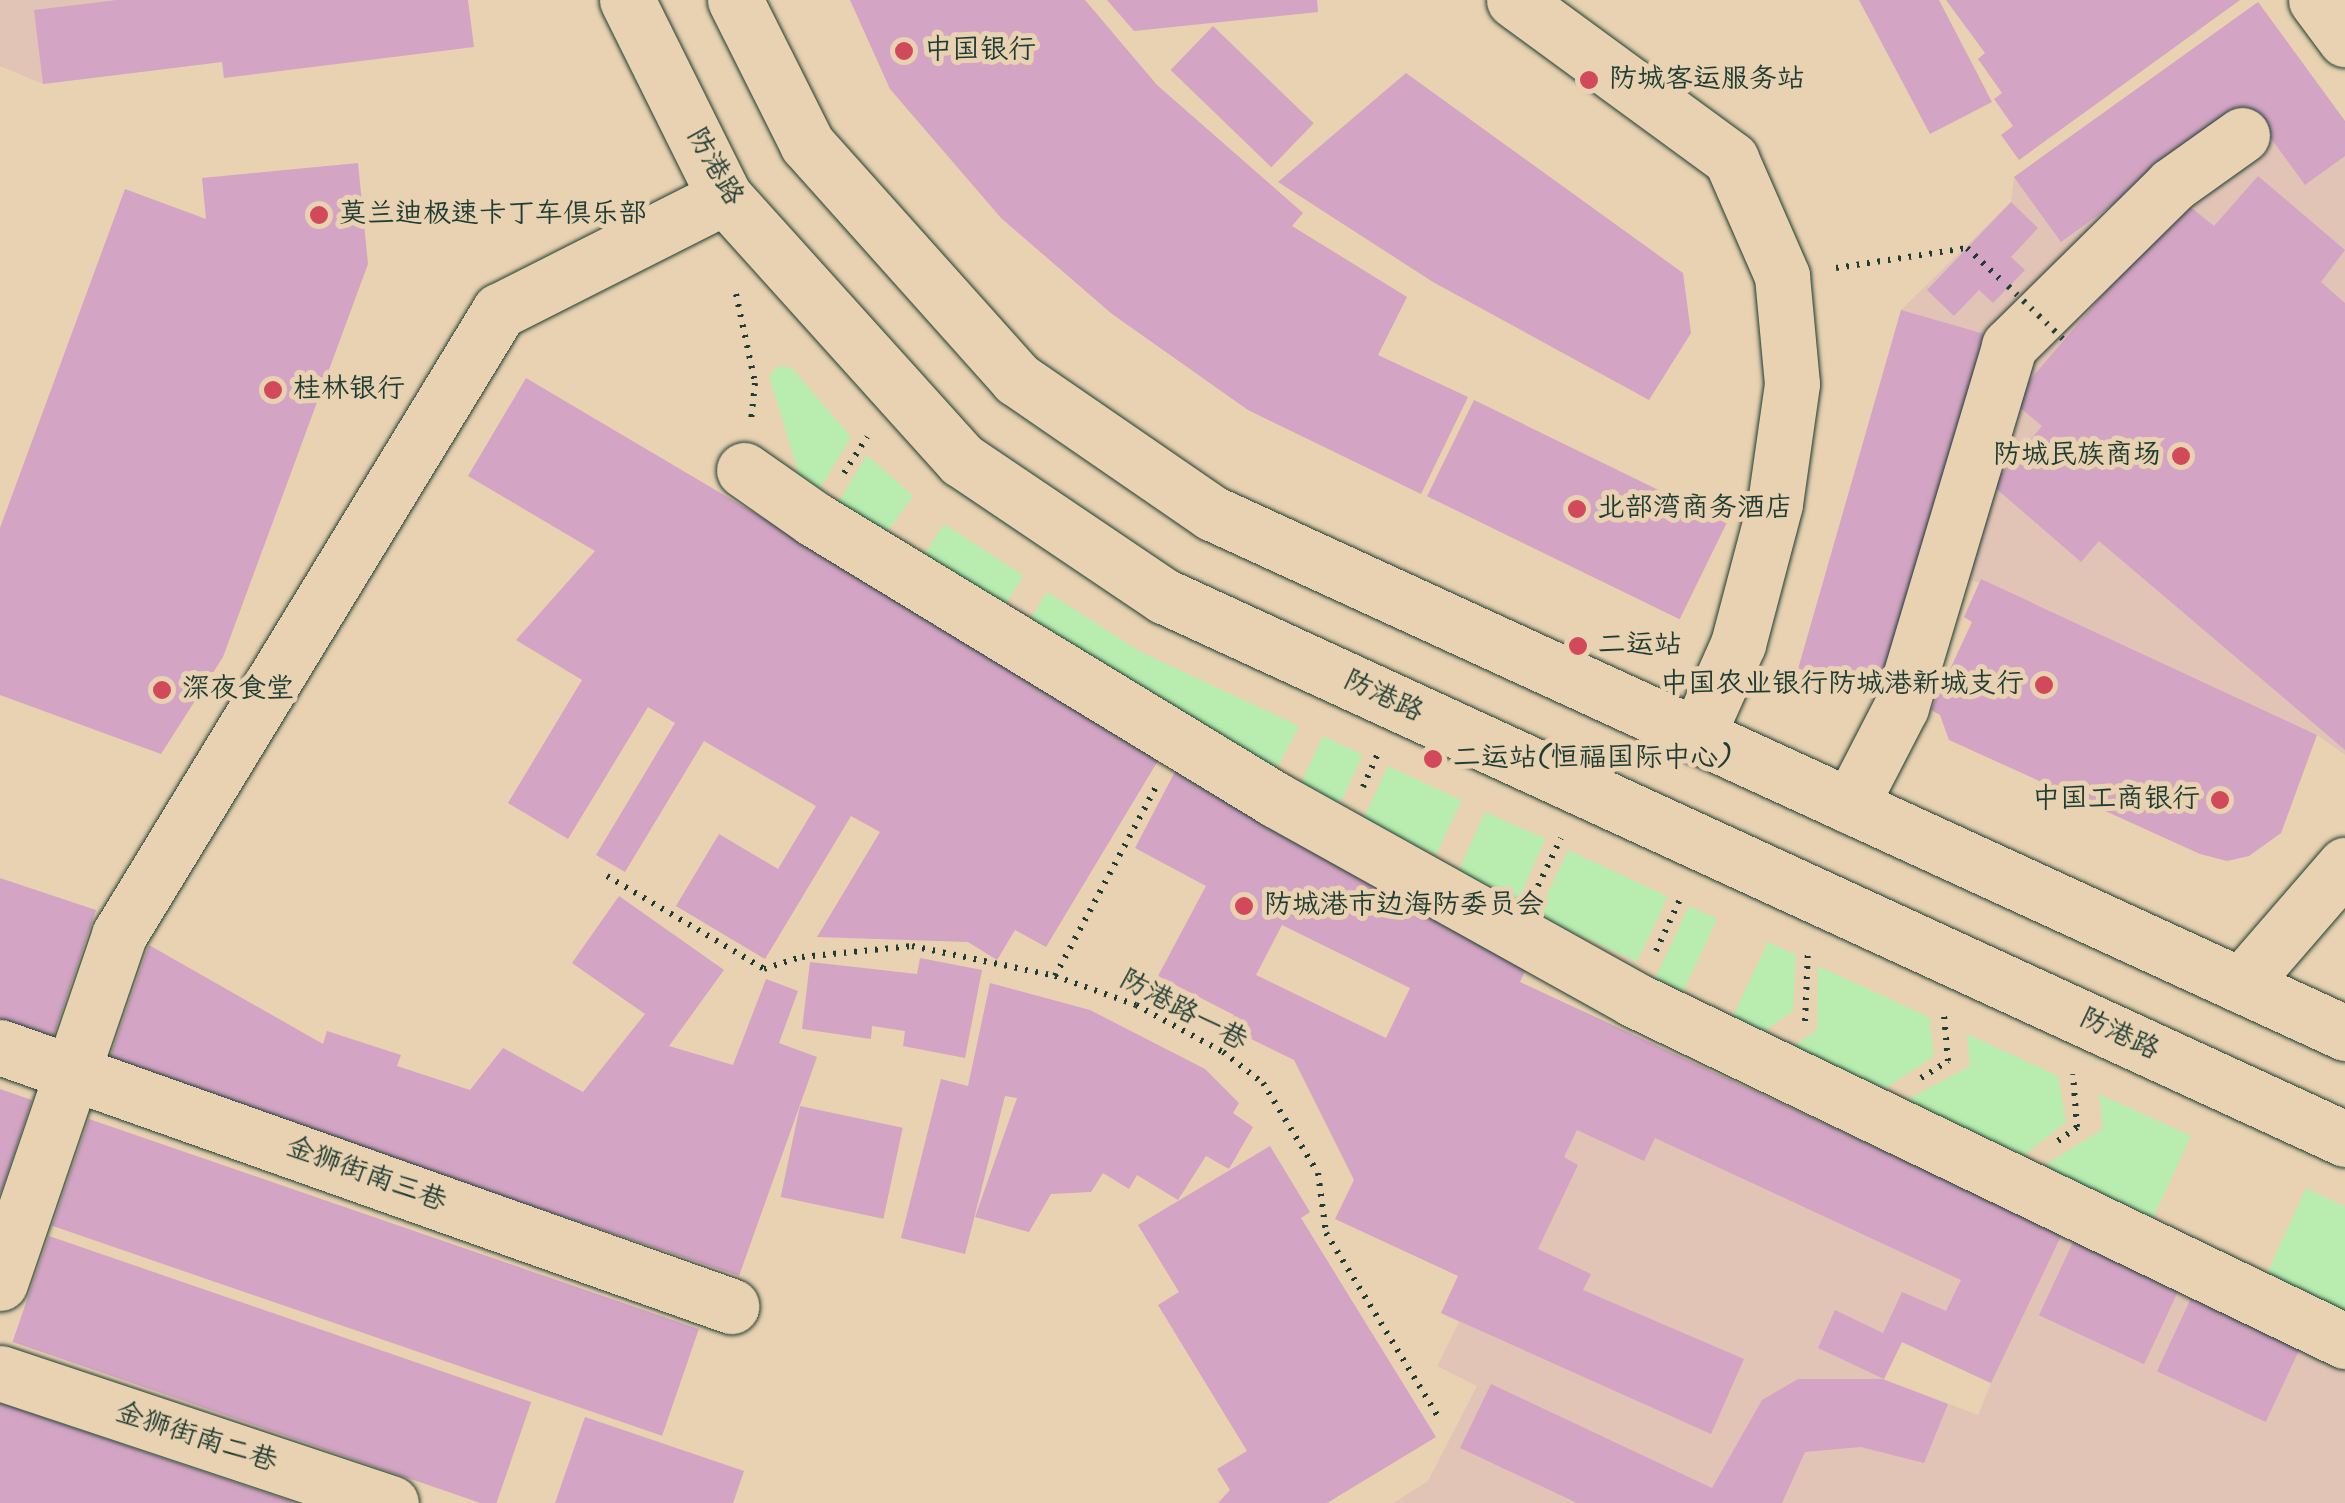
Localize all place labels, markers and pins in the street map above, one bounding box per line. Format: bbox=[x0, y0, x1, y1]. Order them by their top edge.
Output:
place label: 中国银行 bbox=[924, 34, 1036, 68]
marker: 中国银行 bbox=[893, 40, 915, 62]
place label: 防城客运服务站 bbox=[1609, 63, 1805, 97]
marker: 防城客运服务站 bbox=[1578, 69, 1600, 91]
place label: 莫兰迪极速卡丁车俱乐部 bbox=[339, 198, 647, 232]
marker: 莫兰迪极速卡丁车俱乐部 bbox=[308, 204, 330, 226]
place label: 桂林银行 bbox=[293, 373, 405, 407]
marker: 桂林银行 bbox=[262, 379, 284, 401]
place label: 防城民族商场 bbox=[1993, 439, 2161, 473]
marker: 防城民族商场 bbox=[2170, 445, 2192, 467]
place label: 北部湾商务酒店 bbox=[1597, 492, 1793, 526]
marker: 北部湾商务酒店 bbox=[1566, 498, 1588, 520]
place label: 二运站 bbox=[1598, 629, 1682, 663]
marker: 二运站 bbox=[1567, 635, 1589, 657]
place label: 中国农业银行防城港新城支行 bbox=[1660, 668, 2024, 702]
place label: 深夜食堂 bbox=[182, 673, 294, 707]
marker: 中国农业银行防城港新城支行 bbox=[2033, 674, 2055, 696]
marker: 深夜食堂 bbox=[151, 679, 173, 701]
place label: 二运站(恒福国际中心) bbox=[1453, 742, 1733, 776]
marker: 二运站(恒福国际中心) bbox=[1422, 748, 1444, 770]
place label: 中国工商银行 bbox=[2032, 783, 2200, 817]
marker: 中国工商银行 bbox=[2209, 789, 2231, 811]
place label: 防城港市边海防委员会 bbox=[1264, 889, 1544, 923]
marker: 防城港市边海防委员会 bbox=[1233, 895, 1255, 917]

